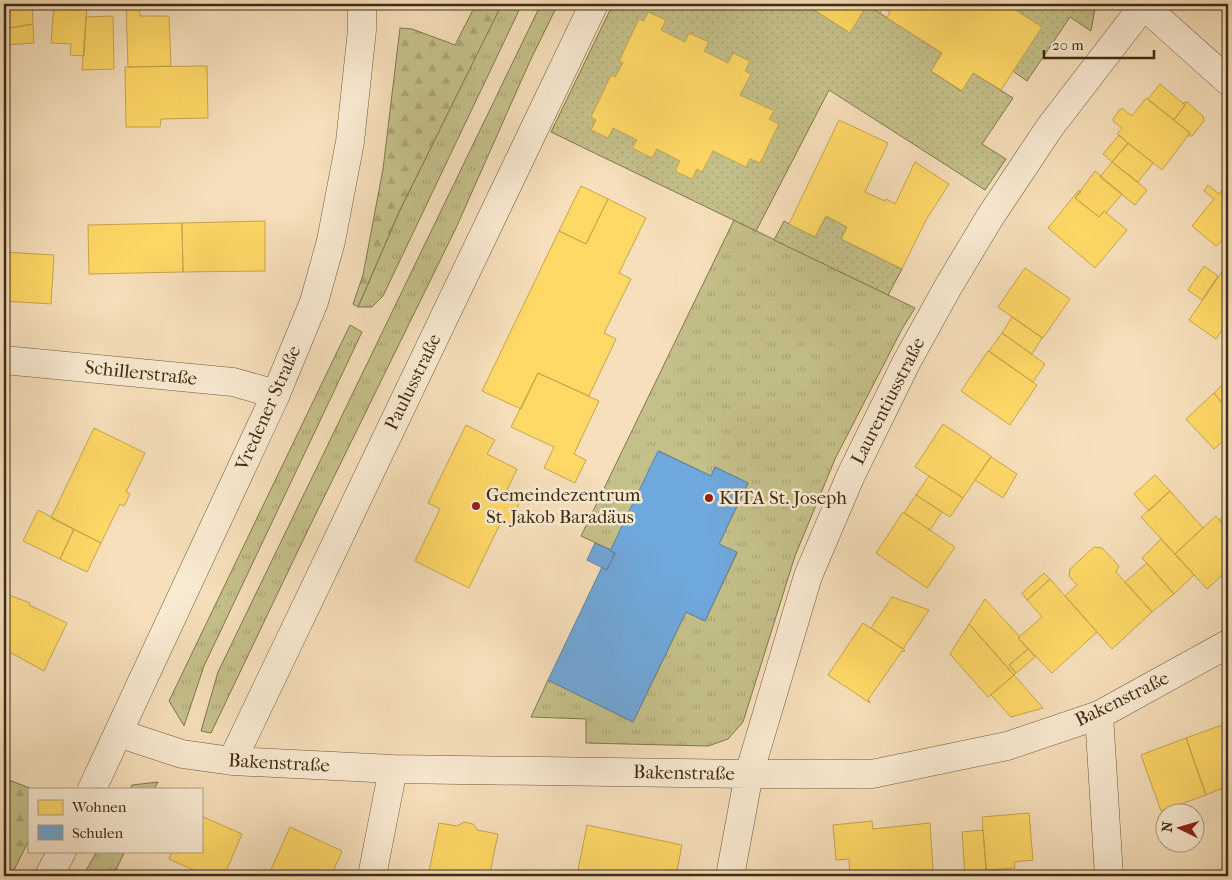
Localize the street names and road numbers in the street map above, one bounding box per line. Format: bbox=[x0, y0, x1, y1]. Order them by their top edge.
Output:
street label: Paulusstraße bbox=[380, 330, 446, 434]
street label: Laurentiusstraße bbox=[846, 334, 930, 468]
street label: Vredener Straße bbox=[230, 342, 305, 475]
street label: Schillerstraße bbox=[84, 356, 198, 390]
street label: Bakenstraße bbox=[1072, 667, 1172, 731]
street label: Bakenstraße bbox=[228, 749, 330, 777]
street label: Bakenstraße bbox=[633, 761, 735, 785]

